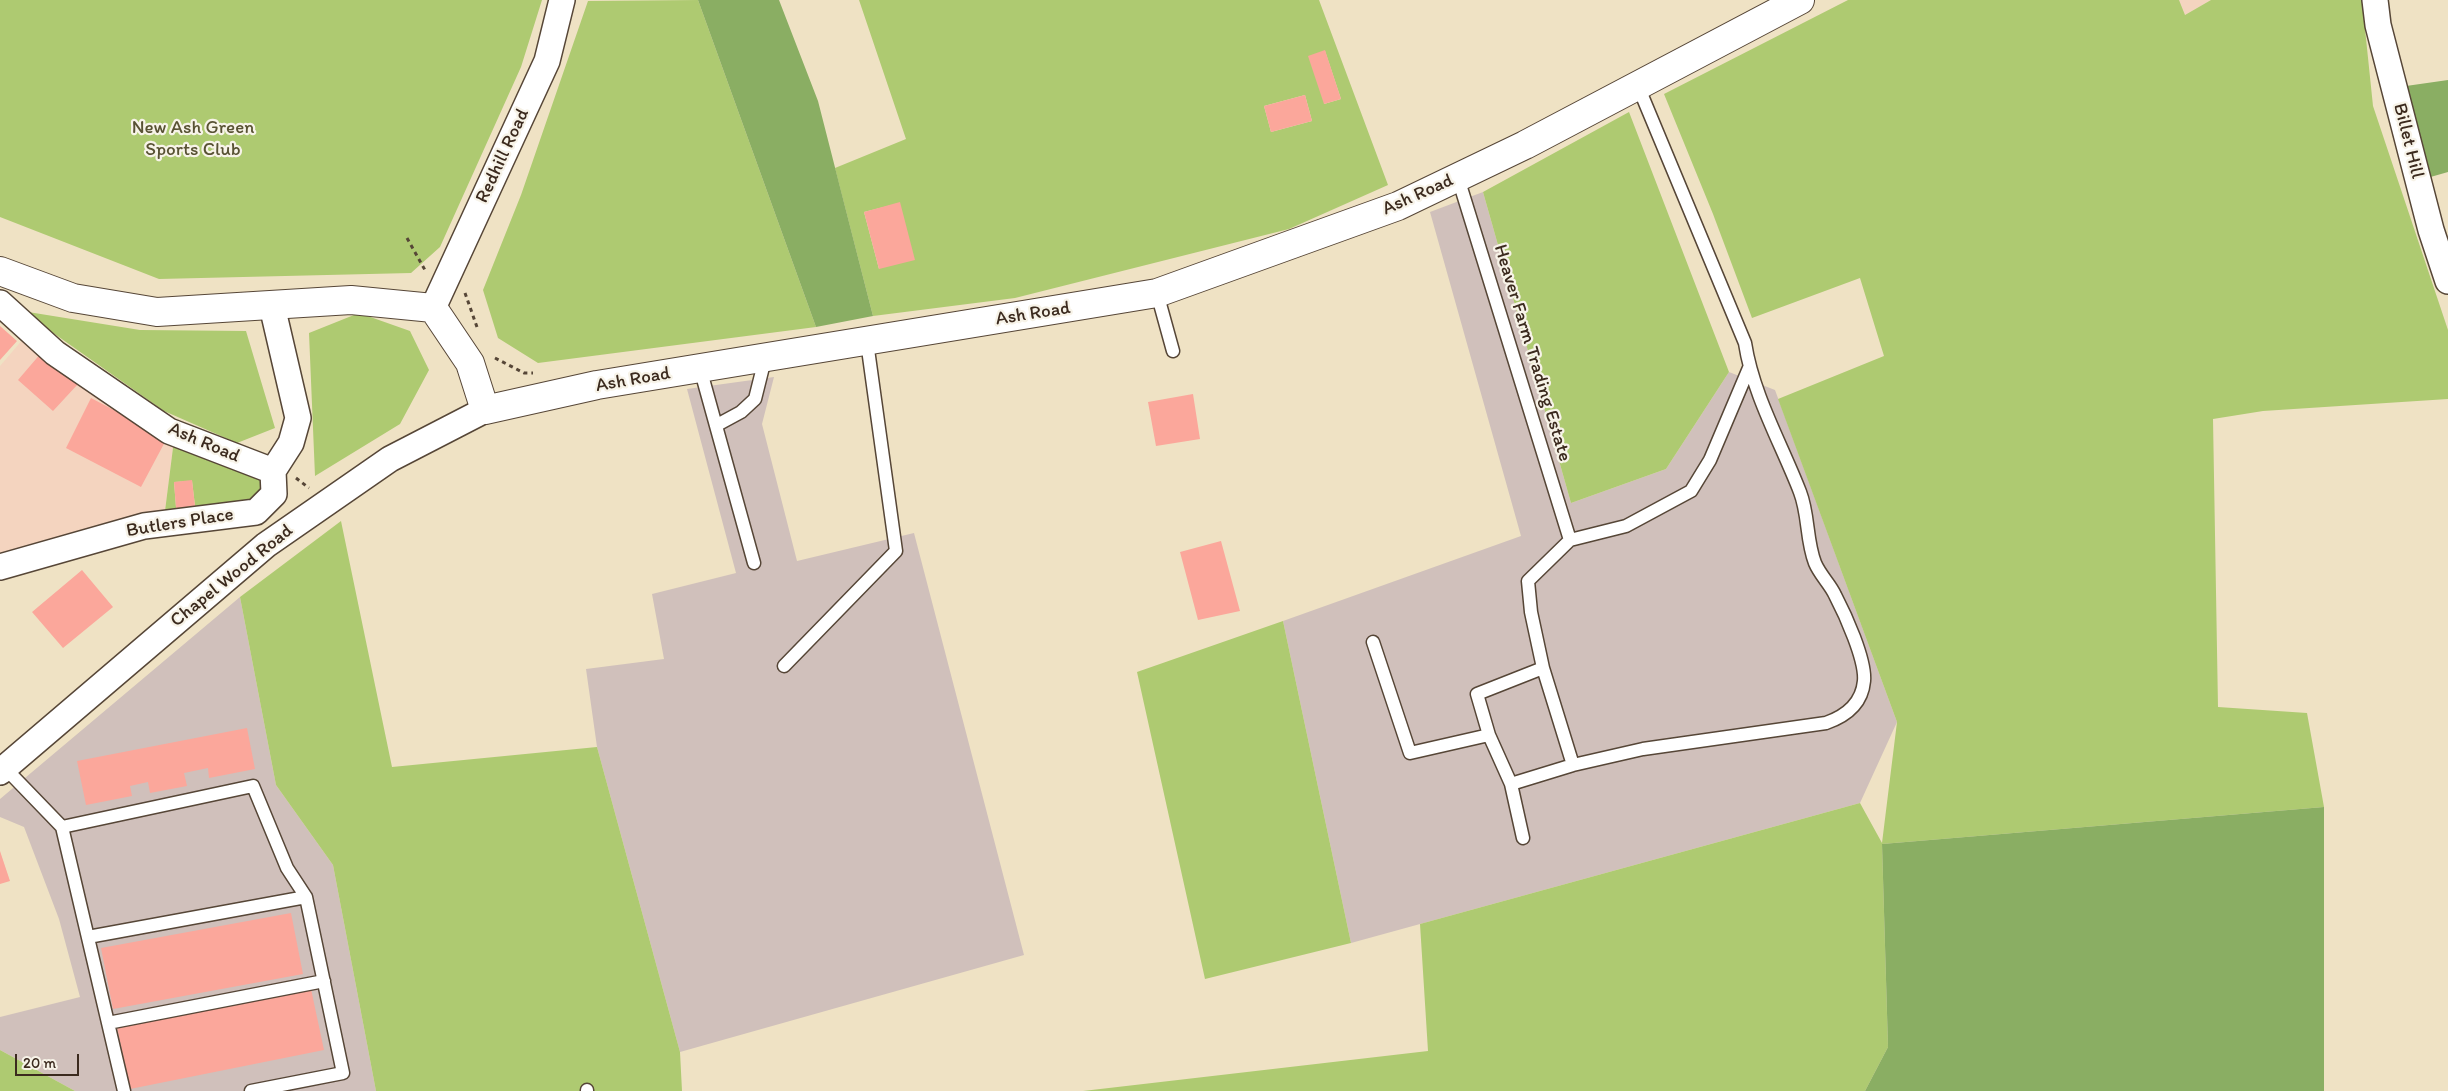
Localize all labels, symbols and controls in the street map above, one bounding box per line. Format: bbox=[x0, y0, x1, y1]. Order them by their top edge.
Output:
street label: Billet Hill bbox=[2388, 101, 2428, 181]
street label: Redhill Road bbox=[471, 105, 535, 207]
park label: New Ash Green Sports Club bbox=[132, 117, 254, 161]
street label: Ash Road bbox=[1379, 169, 1457, 221]
street label: Heaver Farm Trading Estate bbox=[1488, 242, 1576, 464]
street label: Ash Road bbox=[994, 297, 1072, 331]
street label: Ash Road bbox=[594, 362, 672, 398]
street label: Ash Road bbox=[165, 418, 243, 468]
street label: Butlers Place bbox=[125, 503, 235, 543]
street label: Chapel Wood Road bbox=[166, 520, 298, 632]
scale bar bbox=[18, 1044, 81, 1076]
text: 20 m bbox=[23, 1054, 56, 1072]

